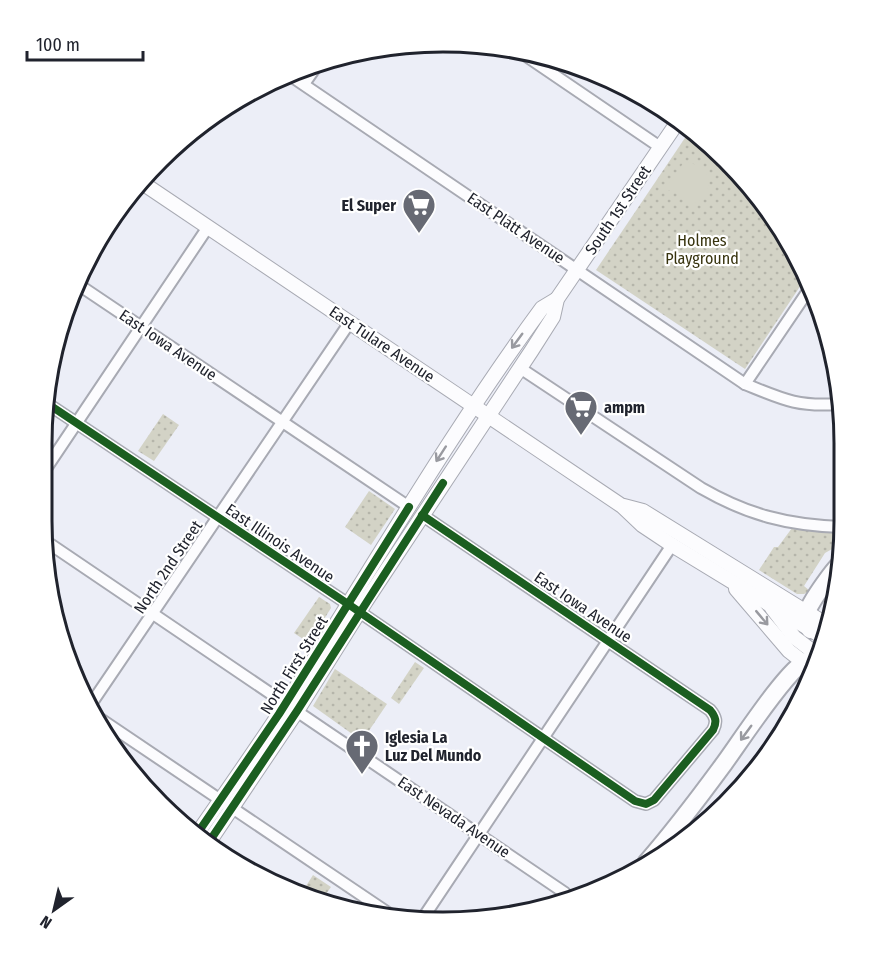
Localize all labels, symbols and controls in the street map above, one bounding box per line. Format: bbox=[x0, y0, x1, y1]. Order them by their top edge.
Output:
scale bar bbox=[27, 24, 142, 62]
text: 100 m bbox=[36, 34, 80, 56]
street label: South 1st Street bbox=[581, 161, 655, 258]
supermarket icon: El Super bbox=[401, 187, 437, 234]
street label: East Platt Avenue bbox=[464, 188, 568, 268]
place label: El Super bbox=[342, 196, 396, 215]
park label: Holmes Playground bbox=[665, 231, 739, 268]
street label: East Tulare Avenue bbox=[326, 302, 438, 386]
street label: East Iowa Avenue bbox=[116, 305, 220, 385]
one-way arrow bbox=[511, 333, 524, 349]
supermarket icon: ampm bbox=[563, 389, 599, 436]
place label: ampm bbox=[604, 398, 645, 417]
one-way arrow bbox=[435, 446, 447, 462]
street label: East Illinois Avenue bbox=[222, 500, 338, 586]
street label: North 2nd Street bbox=[130, 516, 207, 617]
street label: East Iowa Avenue bbox=[531, 567, 635, 647]
one-way arrow bbox=[755, 610, 768, 626]
street label: North First Street bbox=[256, 612, 332, 718]
one-way arrow bbox=[740, 725, 752, 741]
church icon: Iglesia La Luz Del Mundo bbox=[344, 728, 380, 775]
place label: Iglesia La Luz Del Mundo bbox=[385, 728, 482, 765]
street label: East Nevada Avenue bbox=[394, 772, 514, 862]
north arrow bbox=[24, 880, 84, 940]
text: N bbox=[37, 911, 55, 933]

